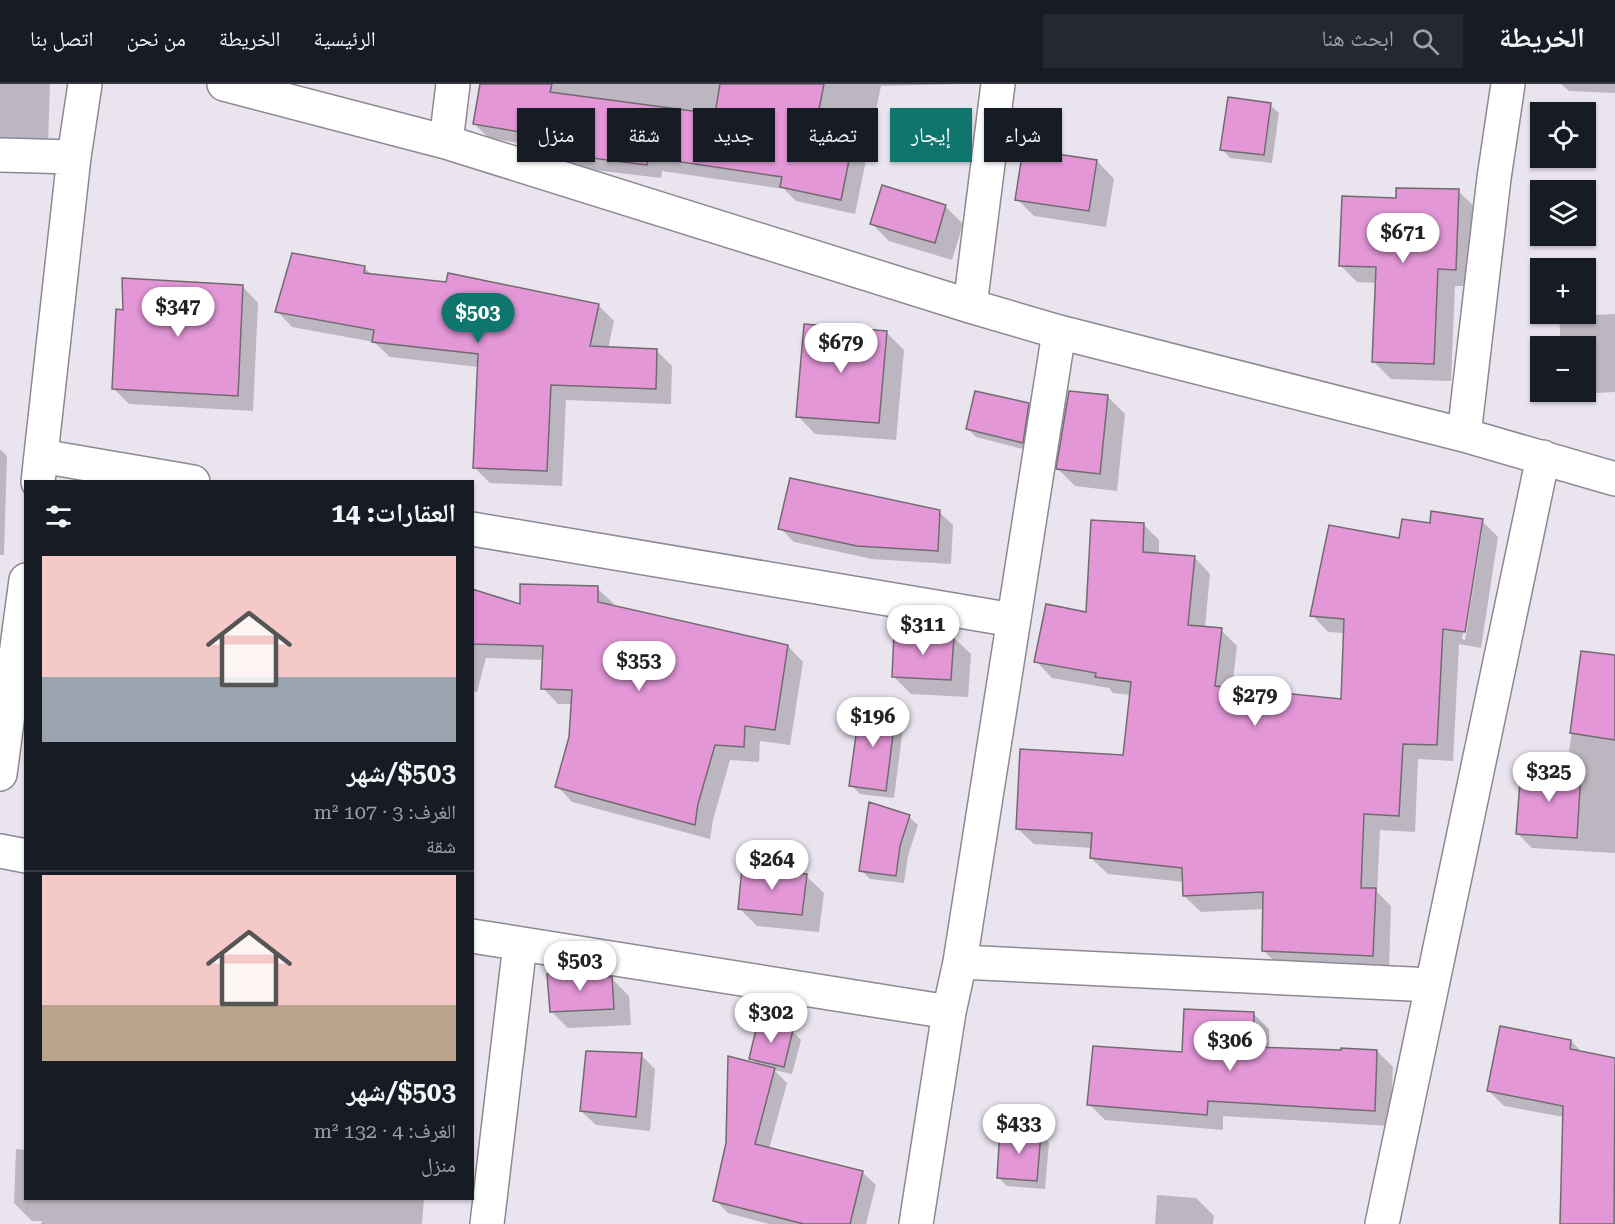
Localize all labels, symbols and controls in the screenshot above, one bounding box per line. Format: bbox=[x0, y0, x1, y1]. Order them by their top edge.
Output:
search box bbox=[1043, 14, 1463, 68]
text: الخريطة bbox=[1499, 21, 1585, 54]
icon: search bbox=[1409, 25, 1442, 58]
text: ابحث هنا bbox=[1321, 26, 1394, 51]
text: اتصل بنا bbox=[30, 27, 93, 51]
text: من نحن bbox=[126, 27, 186, 51]
text: الخريطة bbox=[219, 27, 281, 51]
text: الرئيسية bbox=[314, 27, 376, 51]
map controls bbox=[1530, 102, 1596, 402]
button: locate bbox=[1530, 102, 1596, 168]
chip: منزل bbox=[517, 108, 595, 162]
chip: شقة bbox=[607, 108, 681, 162]
chip: جديد bbox=[693, 108, 775, 162]
chip: تصفية bbox=[787, 108, 878, 162]
chip: إيجار bbox=[890, 108, 972, 162]
chip: شراء bbox=[984, 108, 1062, 162]
button: layers bbox=[1530, 180, 1596, 246]
pin: $671 bbox=[1367, 213, 1439, 264]
text: $671 bbox=[1381, 220, 1425, 244]
button: + bbox=[1530, 258, 1596, 324]
pin: $347 bbox=[142, 287, 214, 338]
pin: $503 bbox=[442, 293, 514, 344]
text: $347 bbox=[156, 294, 200, 318]
text: $503 bbox=[456, 300, 500, 324]
pin: $679 bbox=[805, 323, 877, 374]
text: $679 bbox=[819, 330, 863, 354]
button: − bbox=[1530, 336, 1596, 402]
text: العقارات: 14 bbox=[331, 498, 456, 528]
icon: filters bbox=[42, 500, 75, 533]
icon: home bbox=[195, 595, 303, 703]
pin: $311 bbox=[887, 605, 959, 656]
text: $311 bbox=[901, 612, 945, 636]
pin: $353 bbox=[603, 641, 675, 692]
text: $353 bbox=[617, 648, 661, 672]
pin: $279 bbox=[1219, 676, 1291, 727]
text: $279 bbox=[1233, 683, 1277, 707]
pin: $196 bbox=[837, 697, 909, 748]
text: $196 bbox=[851, 704, 895, 728]
pin: $325 bbox=[1513, 752, 1585, 803]
text: $503/شهر bbox=[347, 758, 456, 788]
text: $325 bbox=[1527, 759, 1571, 783]
text: الغرف: 3 · 107 m² bbox=[314, 800, 456, 824]
text: شقة bbox=[426, 834, 456, 858]
pin: $264 bbox=[736, 840, 808, 891]
text: $264 bbox=[750, 847, 794, 871]
icon: home bbox=[195, 914, 303, 1022]
pin: $503 bbox=[544, 941, 616, 992]
text: $503 bbox=[558, 948, 602, 972]
pin: $302 bbox=[735, 993, 807, 1044]
text: $302 bbox=[749, 1000, 793, 1024]
pin: $306 bbox=[1194, 1021, 1266, 1072]
text: $306 bbox=[1208, 1028, 1252, 1052]
text: $503/شهر bbox=[347, 1077, 456, 1107]
pin: $433 bbox=[983, 1104, 1055, 1155]
text: $433 bbox=[997, 1111, 1041, 1135]
text: الغرف: 4 · 132 m² bbox=[314, 1119, 456, 1143]
text: منزل bbox=[421, 1153, 456, 1177]

